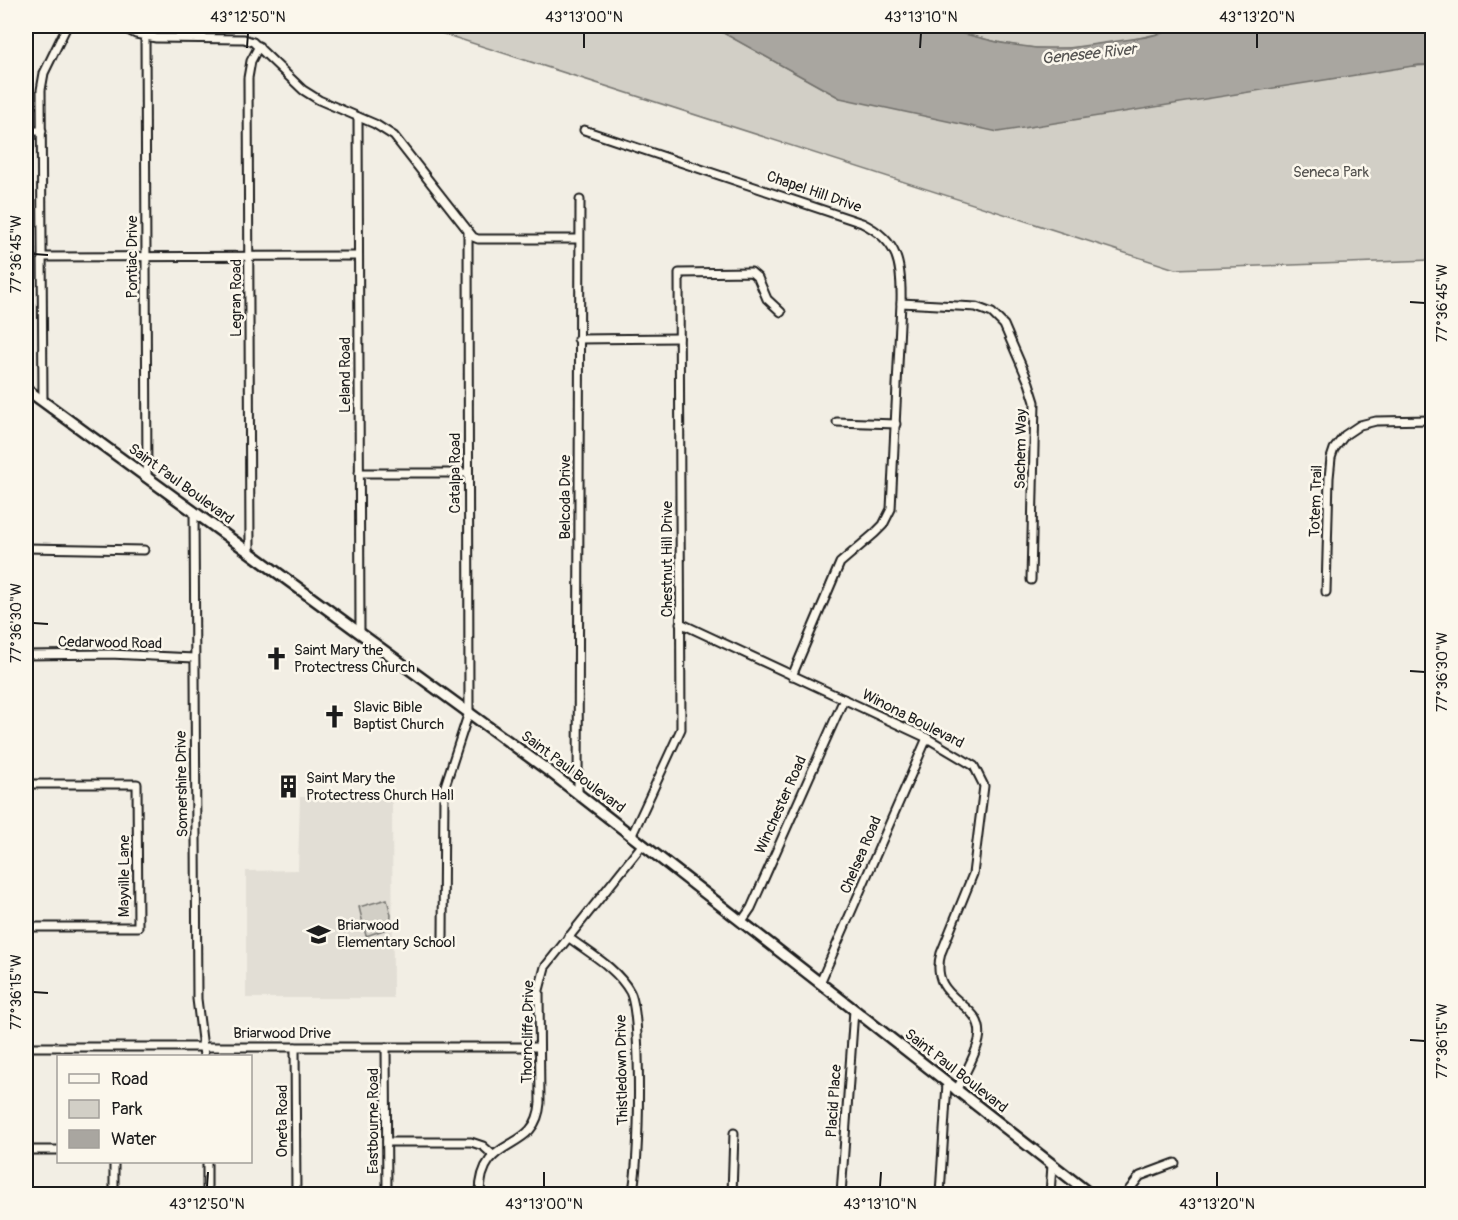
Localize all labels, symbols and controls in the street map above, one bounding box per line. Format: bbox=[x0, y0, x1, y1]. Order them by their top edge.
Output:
text: 43°12'50"N bbox=[210, 8, 286, 27]
text: 43°13'00"N bbox=[545, 8, 623, 27]
text: 43°13'10"N bbox=[884, 8, 958, 27]
text: 43°13'20"N bbox=[1219, 8, 1295, 27]
water label: Genesee River bbox=[1041, 39, 1140, 69]
park label: Seneca Park bbox=[1293, 163, 1370, 182]
street label: Chapel Hill Drive bbox=[764, 167, 865, 217]
text: 77°36'45"W bbox=[7, 215, 26, 293]
street label: Pontiac Drive bbox=[123, 215, 142, 299]
street label: Legran Road bbox=[227, 259, 246, 337]
text: 77°36'45"W bbox=[1433, 264, 1452, 342]
street label: Leland Road bbox=[336, 337, 355, 413]
street label: Sachem Way bbox=[1011, 408, 1031, 489]
street label: Catalpa Road bbox=[446, 433, 465, 513]
street label: Saint Paul Boulevard bbox=[125, 439, 237, 529]
street label: Belcoda Drive bbox=[556, 454, 575, 539]
street label: Totem Trail bbox=[1305, 465, 1327, 537]
street label: Chestnut Hill Drive bbox=[658, 500, 677, 617]
text: 77°36'30"W bbox=[7, 583, 26, 663]
text: 77°36'30"W bbox=[1433, 632, 1452, 712]
street label: Cedarwood Road bbox=[58, 633, 162, 653]
place label: Saint Mary the Protectress Church bbox=[294, 641, 415, 677]
church icon: Saint Mary the Protectress Church bbox=[263, 646, 289, 672]
street label: Winona Boulevard bbox=[859, 685, 967, 753]
place label: Slavic Bible Baptist Church bbox=[353, 698, 444, 734]
church icon: Slavic Bible Baptist Church bbox=[322, 703, 348, 729]
street label: Saint Paul Boulevard bbox=[517, 727, 629, 817]
street label: Somershire Drive bbox=[172, 730, 192, 838]
street label: Winchester Road bbox=[751, 753, 811, 857]
place label: Saint Mary the Protectress Church Hall bbox=[306, 769, 454, 805]
building icon: Saint Mary the Protectress Church Hall bbox=[275, 774, 301, 800]
street label: Chelsea Road bbox=[836, 813, 886, 897]
street label: Mayville Lane bbox=[115, 834, 134, 917]
place label: Briarwood Elementary School bbox=[337, 916, 456, 952]
school or university icon: Briarwood Elementary School bbox=[306, 921, 332, 947]
text: 77°36'15"W bbox=[7, 954, 26, 1030]
street label: Thorncliffe Drive bbox=[518, 979, 538, 1084]
text: 77°36'15"W bbox=[1433, 1003, 1452, 1079]
street label: Thistledown Drive bbox=[612, 1014, 632, 1126]
street label: Briarwood Drive bbox=[233, 1024, 331, 1043]
street label: Saint Paul Boulevard bbox=[901, 1025, 1011, 1117]
legend bbox=[57, 1055, 252, 1163]
street label: Placid Place bbox=[822, 1063, 846, 1138]
text: Road bbox=[111, 1068, 148, 1091]
street label: Eastbourne Road bbox=[364, 1068, 383, 1174]
street label: Oneta Road bbox=[273, 1085, 292, 1157]
text: Park bbox=[111, 1098, 143, 1121]
text: Water bbox=[111, 1128, 157, 1151]
text: 43°12'50"N bbox=[169, 1195, 245, 1214]
text: 43°13'00"N bbox=[505, 1195, 583, 1214]
text: 43°13'10"N bbox=[843, 1195, 917, 1214]
text: 43°13'20"N bbox=[1179, 1195, 1255, 1214]

